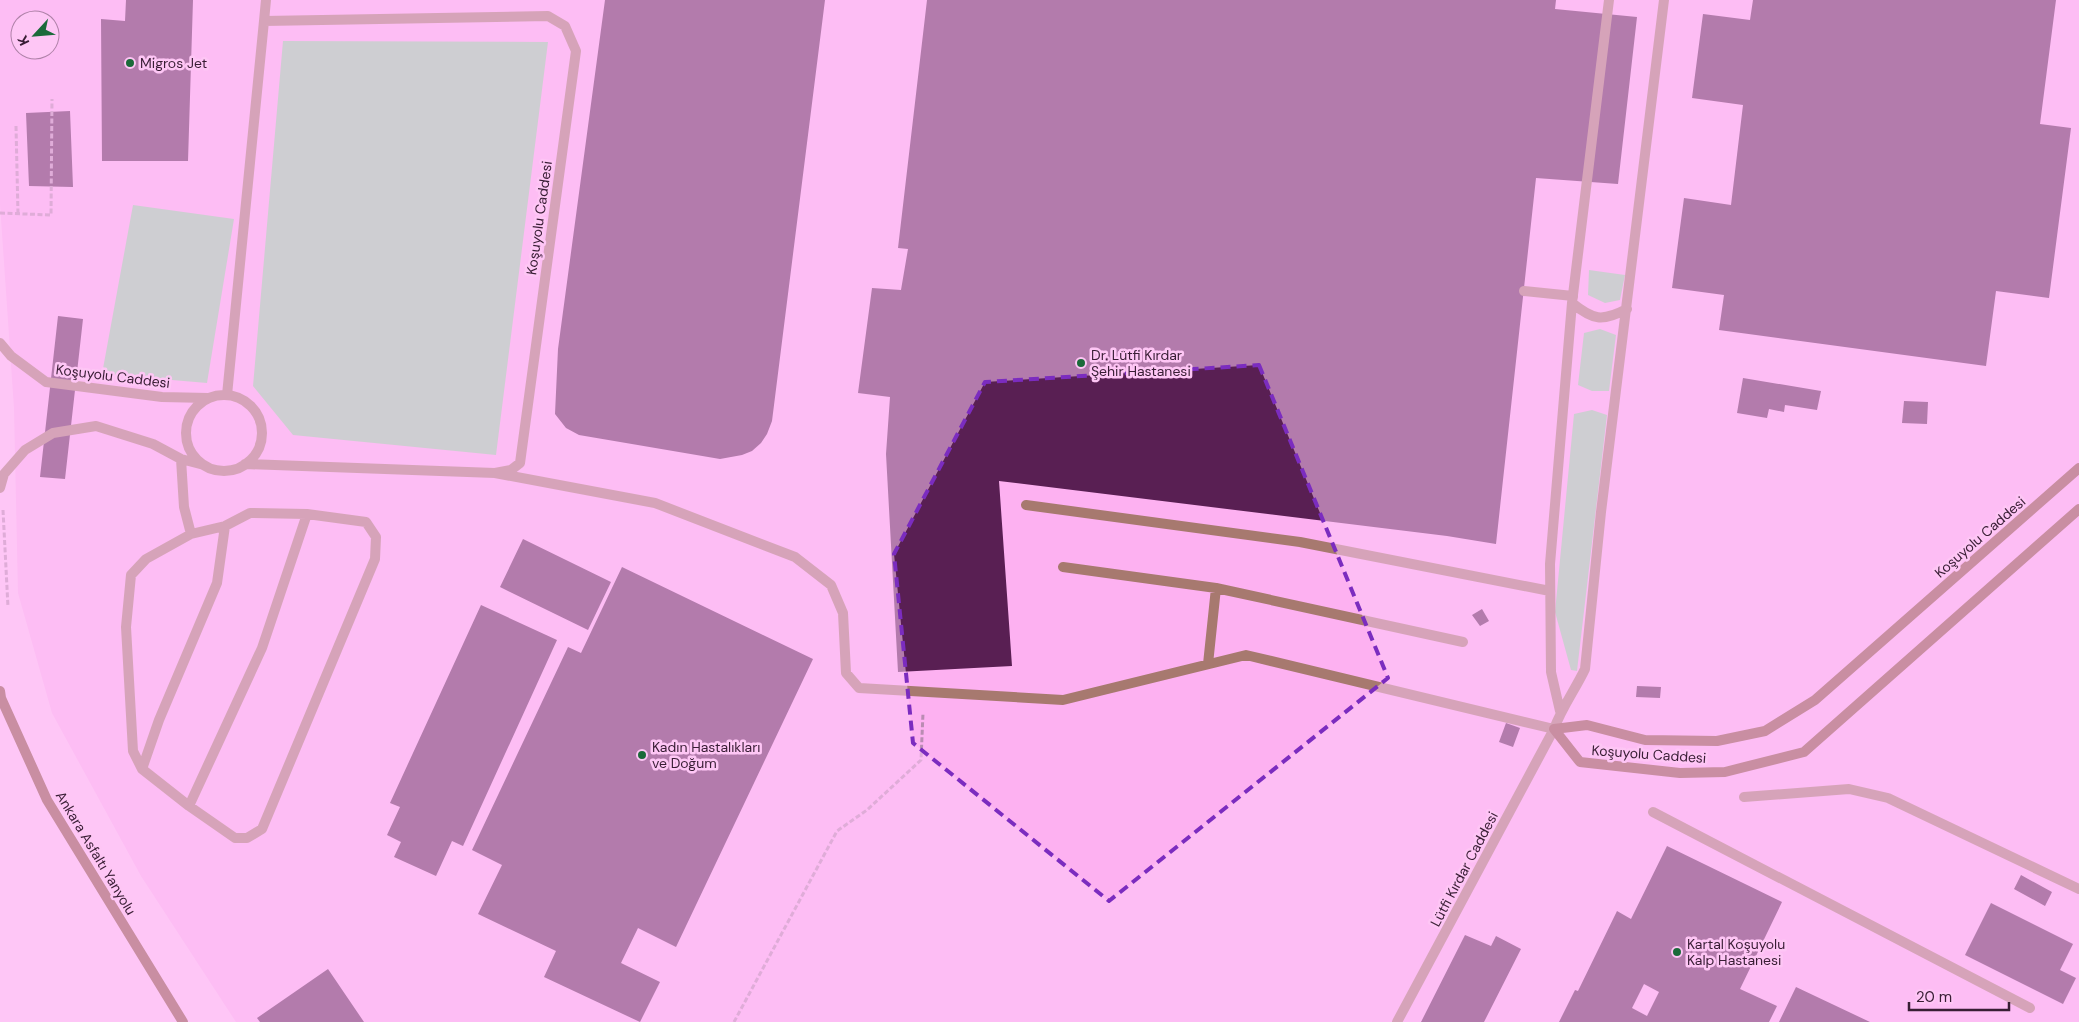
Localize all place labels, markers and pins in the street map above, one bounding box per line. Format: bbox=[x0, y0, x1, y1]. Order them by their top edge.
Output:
place label: Migros Jet bbox=[140, 54, 207, 72]
marker: Migros Jet bbox=[124, 57, 136, 69]
place label: Dr. Lütfi Kırdar Şehir Hastanesi bbox=[1091, 346, 1191, 380]
marker: Dr. Lütfi Kırdar Şehir Hastanesi bbox=[1075, 357, 1087, 369]
place label: Kadın Hastalıkları ve Doğum bbox=[652, 738, 760, 772]
marker: Kadın Hastalıkları ve Doğum bbox=[636, 749, 648, 761]
place label: Kartal Koşuyolu Kalp Hastanesi bbox=[1687, 935, 1785, 969]
marker: Kartal Koşuyolu Kalp Hastanesi bbox=[1671, 946, 1683, 958]

